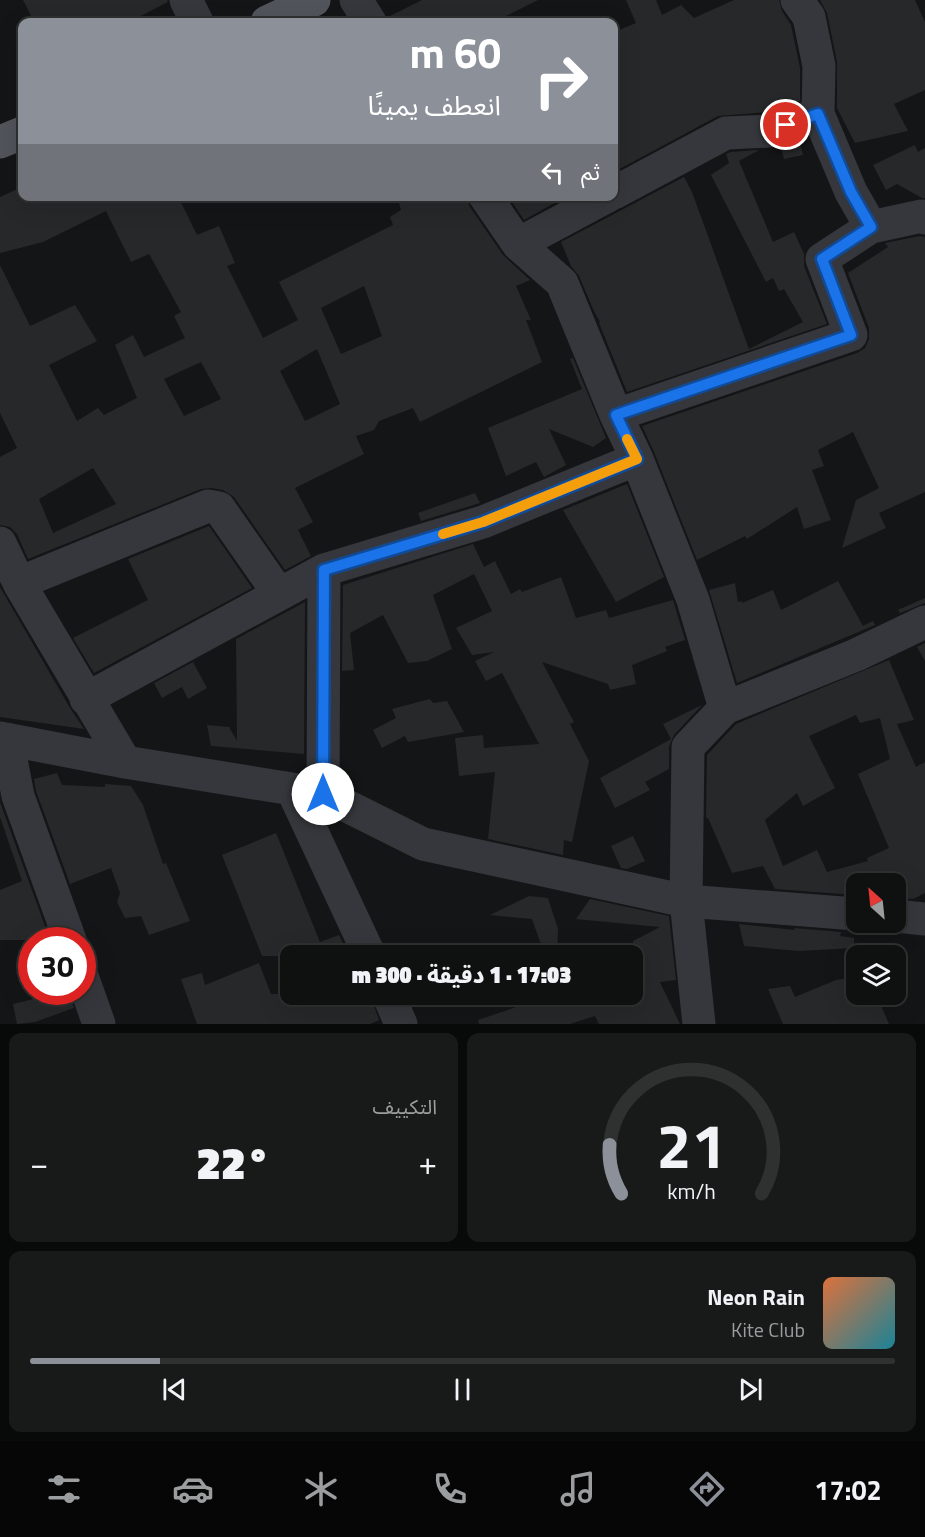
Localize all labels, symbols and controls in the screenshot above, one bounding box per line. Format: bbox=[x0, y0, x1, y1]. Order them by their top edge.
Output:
text: 60 m bbox=[409, 20, 501, 84]
icon: right bbox=[522, 42, 600, 120]
text: انعطف يمينًا bbox=[368, 84, 501, 125]
pin bbox=[760, 99, 811, 150]
icon: arrive bbox=[769, 108, 802, 141]
text: ثم bbox=[581, 155, 600, 189]
icon: left bbox=[536, 156, 569, 189]
position arrow bbox=[291, 762, 355, 826]
north arrow bbox=[846, 873, 906, 933]
map controls bbox=[846, 873, 906, 1005]
speed limit sign: 30 bbox=[18, 927, 96, 1005]
button: layers bbox=[846, 945, 906, 1005]
text: 17:03 · 1 دقيقة · 300 m bbox=[352, 958, 571, 992]
text: التكييف bbox=[373, 1091, 437, 1122]
text: 21 bbox=[657, 1097, 726, 1192]
text: 22° bbox=[196, 1128, 271, 1196]
text: − bbox=[30, 1138, 48, 1188]
text: + bbox=[419, 1138, 437, 1188]
text: km/h bbox=[667, 1176, 716, 1208]
text: Neon Rain bbox=[707, 1280, 805, 1314]
text: Kite Club bbox=[731, 1314, 805, 1345]
icon: previous bbox=[158, 1373, 191, 1406]
icon: pause bbox=[446, 1373, 479, 1406]
icon: next bbox=[734, 1373, 767, 1406]
icon: filters bbox=[43, 1468, 85, 1510]
icon: car bbox=[172, 1468, 214, 1510]
icon: climate bbox=[300, 1468, 342, 1510]
icon: phone bbox=[429, 1468, 471, 1510]
icon: music bbox=[557, 1468, 599, 1510]
icon: directions bbox=[686, 1468, 728, 1510]
text: 17:02 bbox=[814, 1469, 882, 1510]

